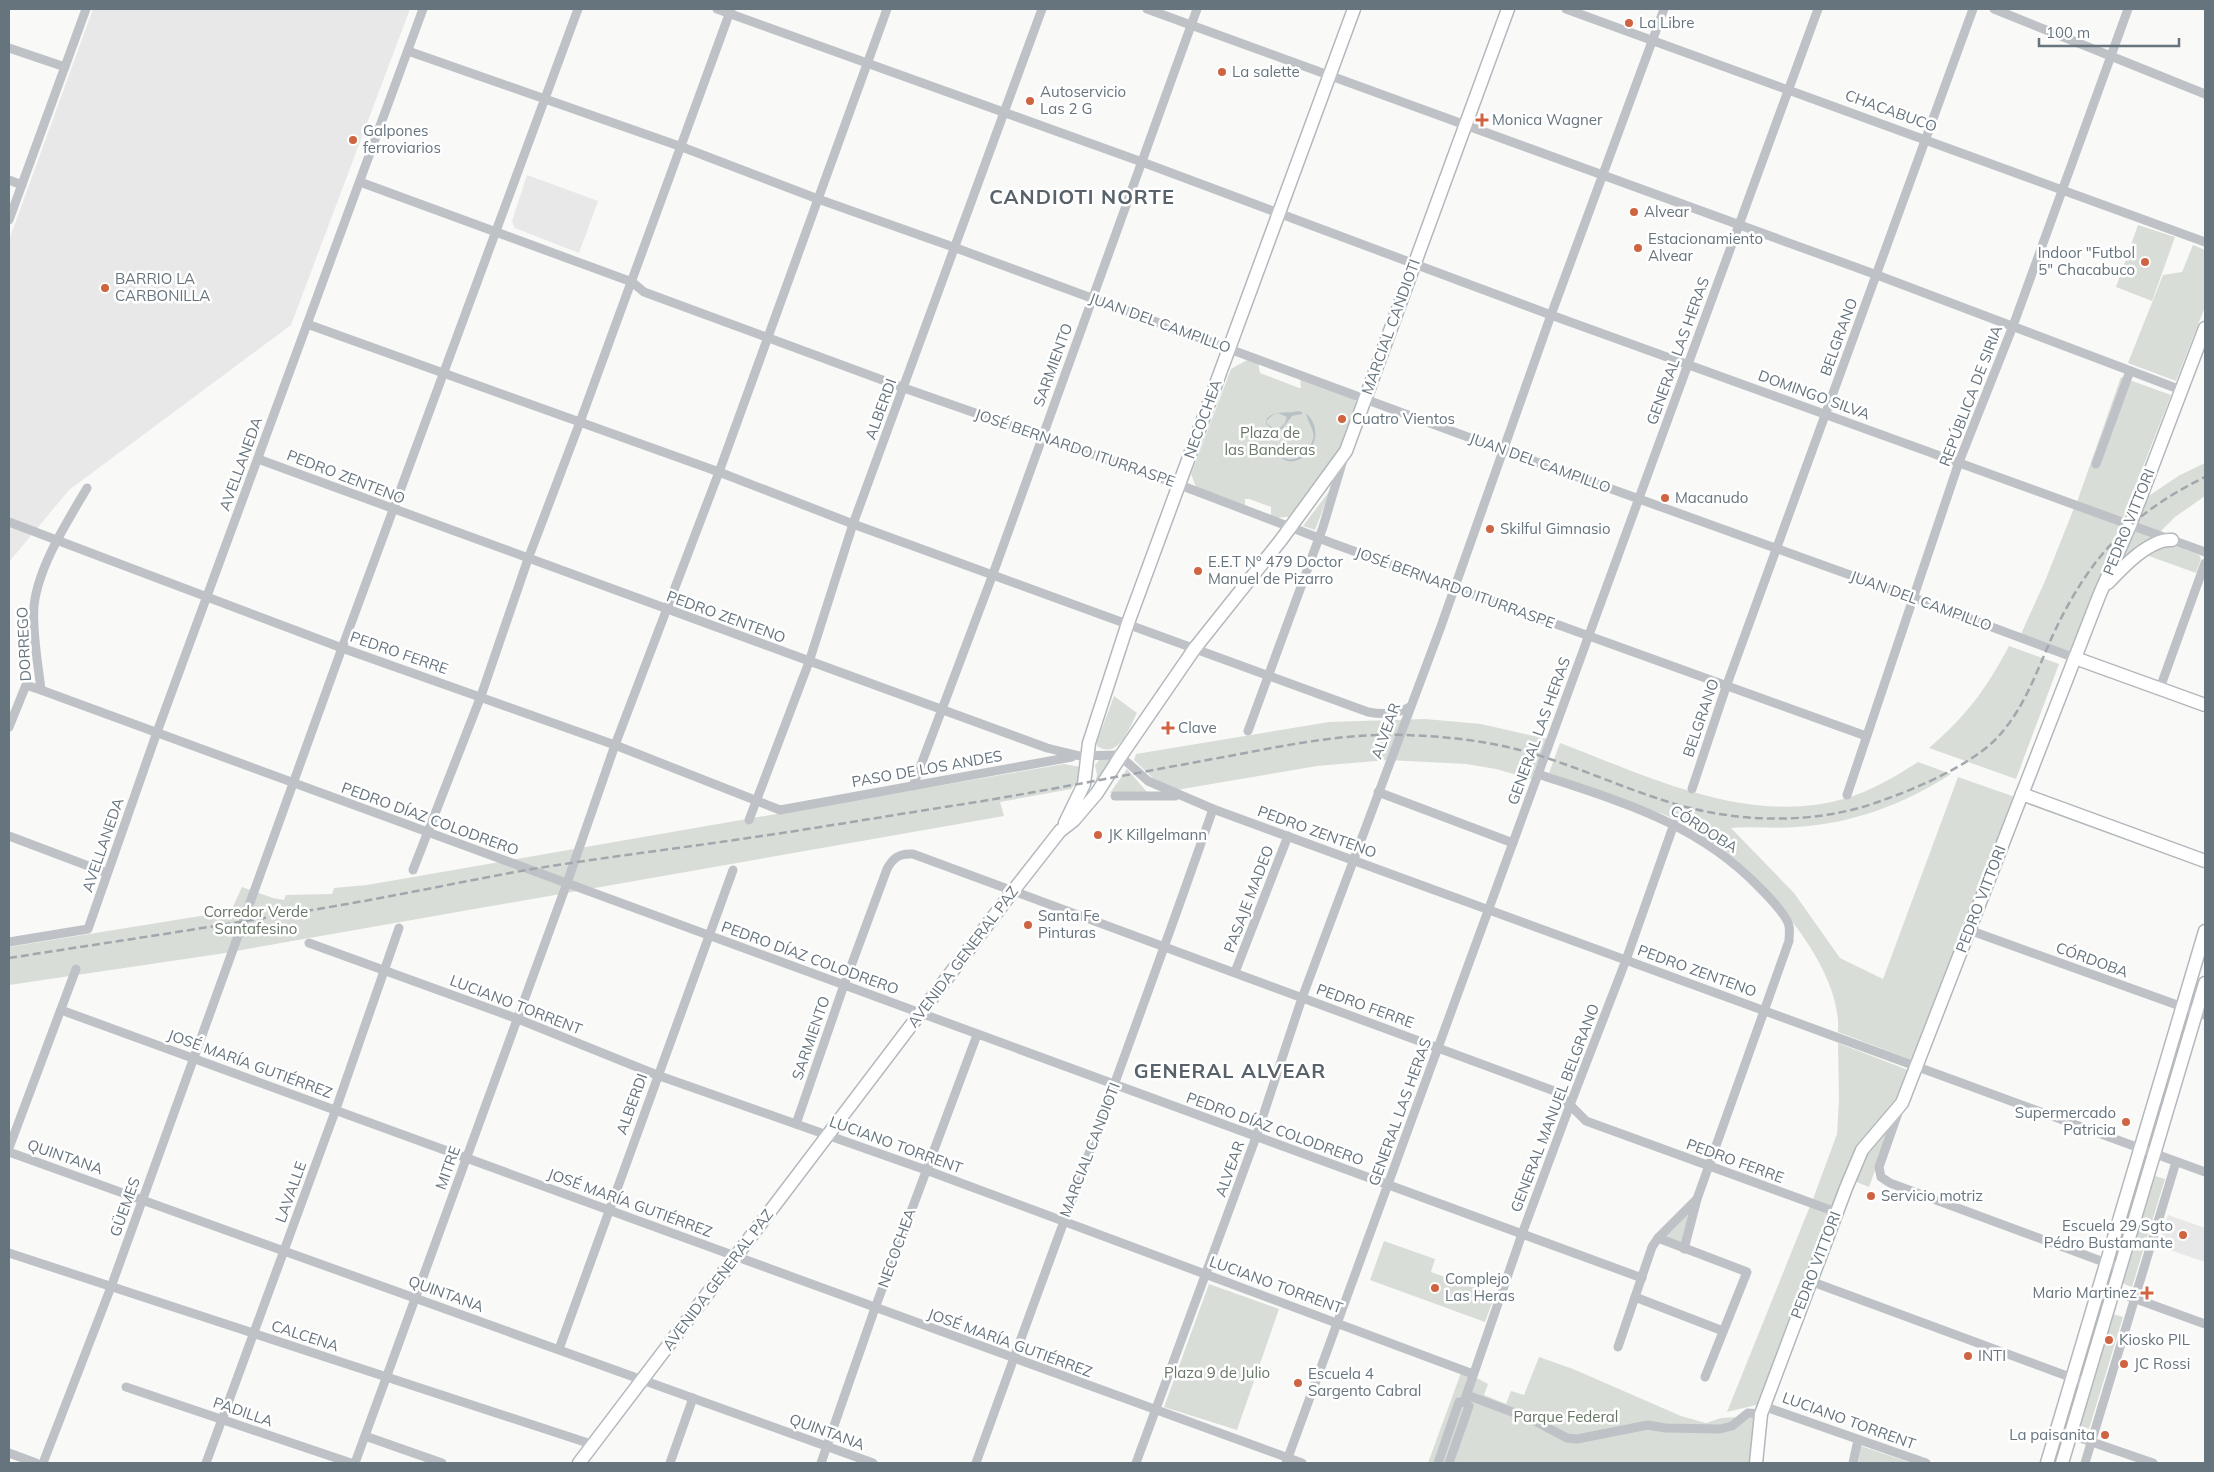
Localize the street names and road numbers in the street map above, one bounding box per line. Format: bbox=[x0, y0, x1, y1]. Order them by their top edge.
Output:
street label: CHACABUCO bbox=[1843, 85, 1940, 136]
street label: MARCIAL CANDIOTI bbox=[1357, 257, 1424, 397]
street label: GENERAL LAS HERAS bbox=[1642, 274, 1713, 427]
street label: JUAN DEL CAMPILLO bbox=[1087, 288, 1233, 357]
street label: BELGRANO bbox=[1816, 295, 1861, 378]
street label: SARMIENTO bbox=[1029, 320, 1076, 409]
street label: REPÚBLICA DE SIRIA bbox=[1935, 323, 2006, 469]
street label: DOMINGO SILVA bbox=[1756, 365, 1873, 424]
street label: ALBERDI bbox=[861, 376, 900, 442]
street label: NECOCHEA bbox=[1179, 377, 1226, 461]
street label: JOSÉ BERNARDO ITURRASPE bbox=[972, 404, 1178, 491]
street label: AVELLANEDA bbox=[215, 414, 266, 513]
street label: JUAN DEL CAMPILLO bbox=[1467, 428, 1613, 497]
street label: PEDRO ZENTENO bbox=[284, 445, 408, 508]
street label: PEDRO VITTORI bbox=[2098, 466, 2159, 578]
street label: JOSÉ BERNARDO ITURRASPE bbox=[1353, 543, 1558, 633]
street label: JUAN DEL CAMPILLO bbox=[1848, 566, 1994, 635]
street label: PEDRO ZENTENO bbox=[664, 586, 788, 647]
street label: DORREGO bbox=[12, 606, 35, 682]
street label: PEDRO FERRE bbox=[348, 627, 451, 678]
street label: GENERAL LAS HERAS bbox=[1503, 654, 1574, 807]
street label: BELGRANO bbox=[1678, 676, 1723, 760]
street label: ALVEAR bbox=[1367, 700, 1404, 761]
street label: PASO DE LOS ANDES bbox=[850, 746, 1004, 791]
street label: PEDRO DÍAZ COLODRERO bbox=[339, 778, 521, 860]
street label: AVELLANEDA bbox=[77, 795, 128, 895]
street label: CÓRDOBA bbox=[1667, 800, 1741, 857]
street label: PEDRO ZENTENO bbox=[1255, 801, 1379, 862]
street label: PASAJE MADEO bbox=[1219, 842, 1278, 955]
street label: PEDRO VITTORI bbox=[1951, 842, 2010, 955]
street label: AVENIDA GENERAL PAZ bbox=[903, 882, 1022, 1031]
street label: PEDRO DÍAZ COLODRERO bbox=[719, 917, 901, 999]
street label: CÓRDOBA bbox=[2053, 938, 2131, 981]
street label: PEDRO ZENTENO bbox=[1635, 940, 1759, 1001]
street label: LUCIANO TORRENT bbox=[447, 971, 585, 1039]
street label: PEDRO FERRE bbox=[1314, 979, 1417, 1032]
street label: SARMIENTO bbox=[787, 993, 834, 1082]
street label: GENERAL MANUEL BELGRANO bbox=[1506, 1001, 1603, 1215]
street label: JOSÉ MARÍA GUTIÉRREZ bbox=[165, 1025, 335, 1102]
street label: GENERAL LAS HERAS bbox=[1364, 1035, 1435, 1188]
street label: ALBERDI bbox=[612, 1071, 651, 1137]
street label: MARCIAL CANDIOTI bbox=[1055, 1080, 1124, 1220]
street label: PEDRO DÍAZ COLODRERO bbox=[1184, 1088, 1366, 1170]
street label: LUCIANO TORRENT bbox=[827, 1112, 965, 1177]
street label: PEDRO FERRE bbox=[1684, 1134, 1787, 1187]
street label: QUINTANA bbox=[25, 1135, 106, 1178]
street label: ALVEAR bbox=[1211, 1138, 1248, 1199]
street label: MITRE bbox=[431, 1143, 464, 1192]
street label: LAVALLE bbox=[271, 1158, 310, 1225]
street label: JOSÉ MARÍA GUTIÉRREZ bbox=[545, 1164, 715, 1241]
street label: GÜEMES bbox=[105, 1175, 144, 1239]
street label: AVENIDA GENERAL PAZ bbox=[658, 1205, 777, 1354]
street label: NECOCHEA bbox=[873, 1206, 920, 1290]
street label: PEDRO VITTORI bbox=[1786, 1208, 1845, 1321]
street label: LUCIANO TORRENT bbox=[1207, 1252, 1345, 1317]
street label: QUINTANA bbox=[406, 1271, 486, 1316]
street label: JOSÉ MARÍA GUTIÉRREZ bbox=[925, 1304, 1095, 1381]
street label: CALCENA bbox=[269, 1316, 341, 1355]
street label: LUCIANO TORRENT bbox=[1780, 1388, 1918, 1453]
street label: PADILLA bbox=[211, 1392, 276, 1431]
street label: QUINTANA bbox=[787, 1409, 867, 1454]

